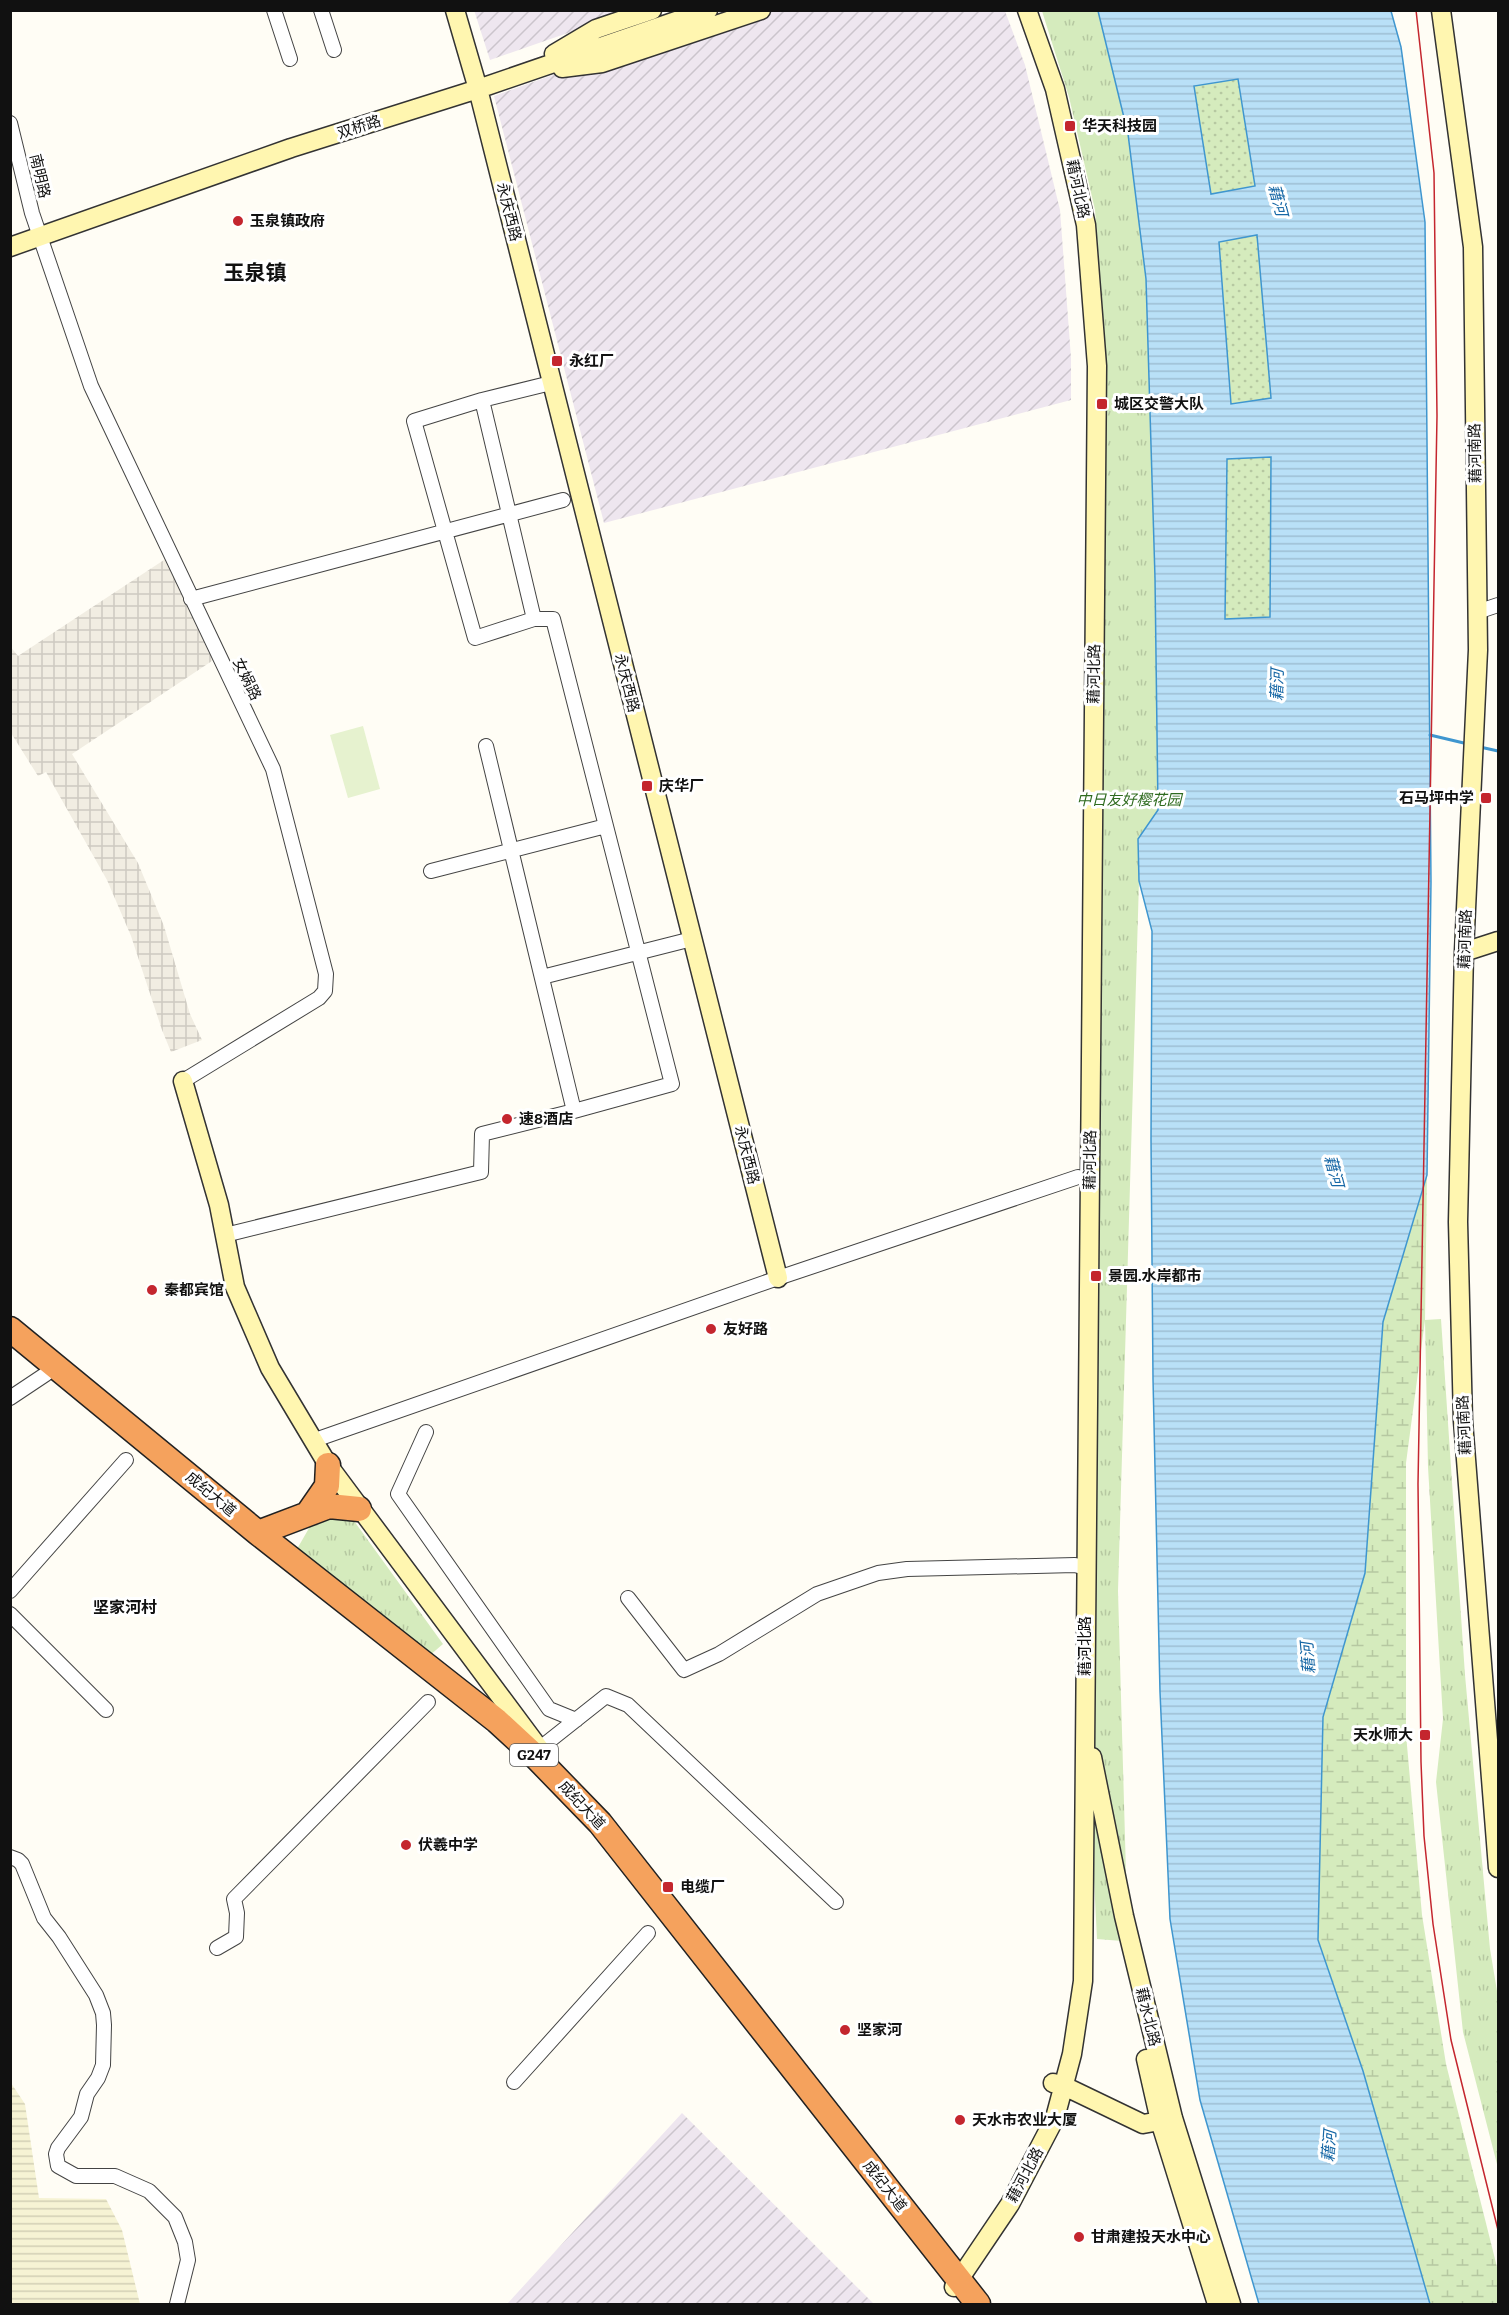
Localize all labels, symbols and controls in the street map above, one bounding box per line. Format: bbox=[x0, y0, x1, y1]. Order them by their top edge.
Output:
street label: 双桥路 bbox=[335, 111, 383, 143]
place label: 华天科技园 bbox=[1082, 117, 1157, 135]
marker: 华天科技园 bbox=[1063, 119, 1077, 133]
street label: 南明路 bbox=[26, 152, 54, 200]
street label: 藉河北路 bbox=[1063, 158, 1093, 220]
street label: 永庆西路 bbox=[493, 181, 525, 243]
water label: 藉河 bbox=[1265, 182, 1292, 221]
place label: 玉泉镇政府 bbox=[250, 212, 325, 230]
marker: 玉泉镇政府 bbox=[231, 214, 245, 228]
district label: 玉泉镇 bbox=[224, 260, 287, 286]
place label: 永红厂 bbox=[569, 352, 614, 370]
marker: 永红厂 bbox=[550, 354, 564, 368]
place label: 城区交警大队 bbox=[1114, 395, 1204, 413]
marker: 城区交警大队 bbox=[1095, 397, 1109, 411]
street label: 藉河南路 bbox=[1465, 423, 1485, 483]
street label: 藉河北路 bbox=[1084, 644, 1104, 704]
street label: 永庆西路 bbox=[611, 652, 643, 714]
street label: 女娲路 bbox=[229, 655, 265, 703]
water label: 藉河 bbox=[1267, 666, 1287, 701]
place label: 庆华厂 bbox=[659, 777, 704, 795]
marker: 庆华厂 bbox=[640, 779, 654, 793]
place label: 石马坪中学 bbox=[1399, 789, 1474, 807]
park label: 中日友好樱花园 bbox=[1076, 791, 1183, 809]
marker: 石马坪中学 bbox=[1479, 791, 1493, 805]
street label: 藉河南路 bbox=[1455, 909, 1475, 969]
place label: 速8酒店 bbox=[519, 1110, 573, 1128]
marker: 速8酒店 bbox=[500, 1112, 514, 1126]
street label: 永庆西路 bbox=[731, 1124, 763, 1186]
street label: 藉河北路 bbox=[1080, 1130, 1100, 1190]
water label: 藉河 bbox=[1321, 1153, 1348, 1192]
place label: 景园.水岸都市 bbox=[1108, 1267, 1202, 1285]
marker: 景园.水岸都市 bbox=[1089, 1269, 1103, 1283]
place label: 秦都宾馆 bbox=[164, 1281, 224, 1299]
marker: 秦都宾馆 bbox=[145, 1283, 159, 1297]
place label: 友好路 bbox=[723, 1320, 768, 1338]
marker: 友好路 bbox=[704, 1322, 718, 1336]
street label: 藉河南路 bbox=[1453, 1395, 1475, 1455]
street label: 成纪大道 bbox=[182, 1468, 240, 1520]
district label: 坚家河村 bbox=[93, 1598, 157, 1617]
street label: 藉河北路 bbox=[1076, 1616, 1094, 1676]
water label: 藉河 bbox=[1297, 1638, 1319, 1675]
place label: 天水师大 bbox=[1353, 1726, 1413, 1744]
marker: 天水师大 bbox=[1418, 1728, 1432, 1742]
road number: G247 bbox=[510, 1744, 558, 1766]
street label: 成纪大道 bbox=[555, 1777, 609, 1833]
place label: 伏羲中学 bbox=[418, 1836, 478, 1854]
marker: 伏羲中学 bbox=[399, 1838, 413, 1852]
place label: 电缆厂 bbox=[680, 1878, 725, 1896]
marker: 电缆厂 bbox=[661, 1880, 675, 1894]
street label: 藉水北路 bbox=[1132, 1986, 1164, 2048]
place label: 坚家河 bbox=[857, 2021, 902, 2039]
marker: 坚家河 bbox=[838, 2023, 852, 2037]
place label: 天水市农业大厦 bbox=[972, 2111, 1077, 2129]
marker: 天水市农业大厦 bbox=[953, 2113, 967, 2127]
water label: 藉河 bbox=[1318, 2126, 1340, 2163]
street label: 藉河北路 bbox=[1003, 2144, 1047, 2206]
street label: 成纪大道 bbox=[859, 2157, 911, 2215]
place label: 甘肃建投天水中心 bbox=[1091, 2228, 1211, 2246]
marker: 甘肃建投天水中心 bbox=[1072, 2230, 1086, 2244]

